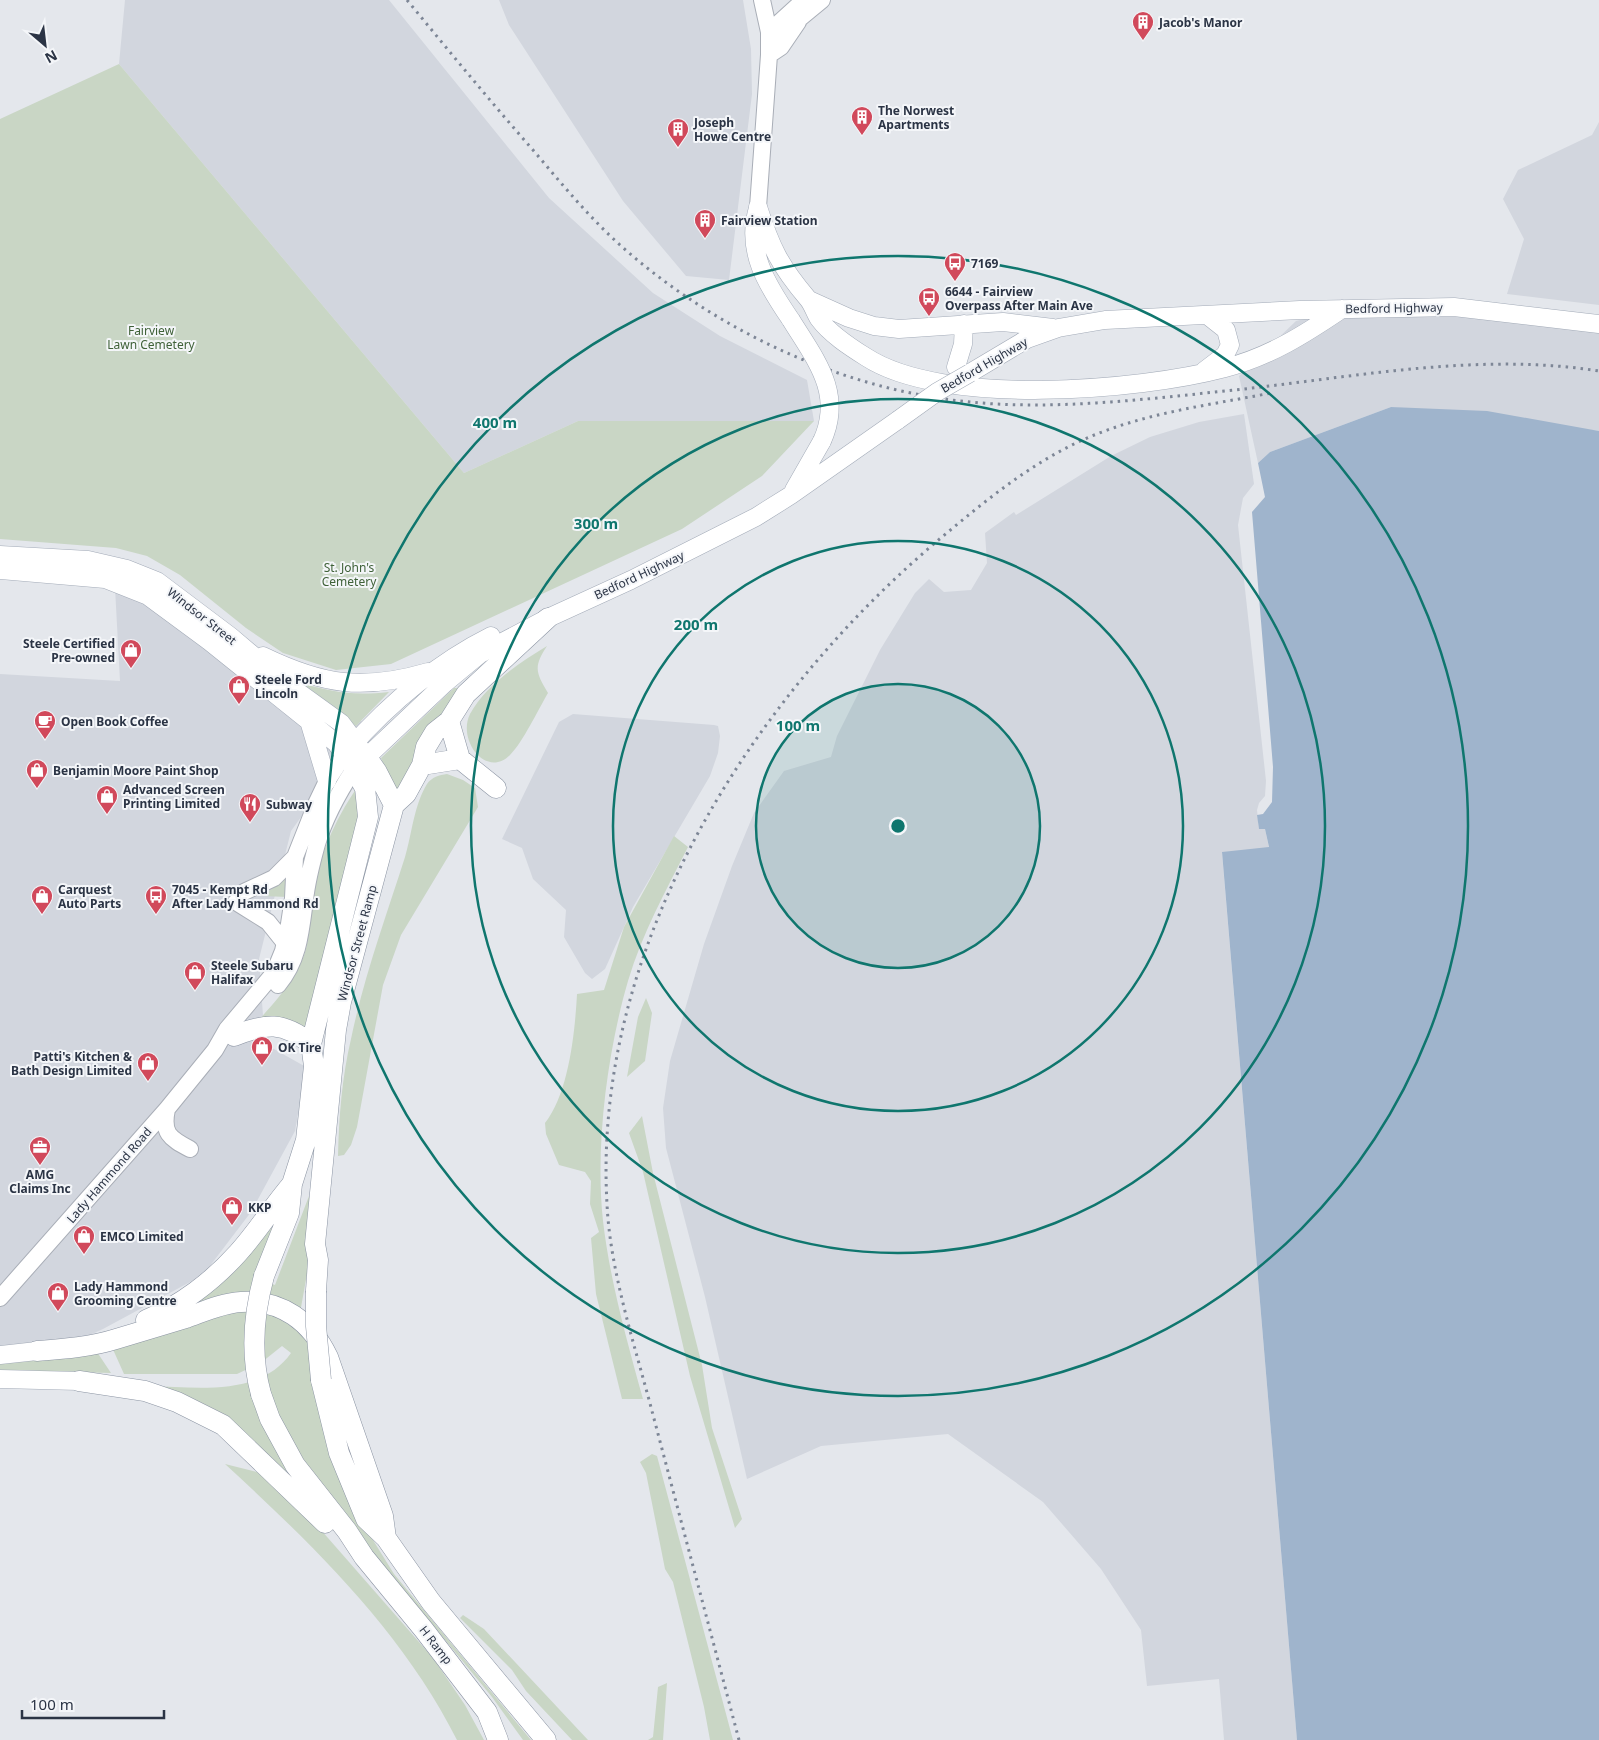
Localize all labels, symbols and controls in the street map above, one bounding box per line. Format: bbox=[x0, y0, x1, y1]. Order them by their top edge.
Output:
building icon: Jacob's Manor bbox=[1131, 10, 1155, 41]
place label: Jacob's Manor bbox=[1158, 14, 1243, 31]
north arrow bbox=[20, 20, 70, 70]
text: N bbox=[42, 46, 61, 68]
place label: The Norwest Apartments bbox=[878, 102, 954, 133]
building icon: The Norwest Apartments bbox=[850, 105, 874, 136]
place label: Joseph Howe Centre bbox=[693, 114, 771, 145]
building icon: Joseph Howe Centre bbox=[666, 117, 690, 148]
building icon: Fairview Station bbox=[693, 208, 717, 239]
place label: Fairview Station bbox=[721, 212, 818, 229]
bus stop icon: 7169 bbox=[943, 251, 967, 282]
place label: 7169 bbox=[971, 255, 999, 272]
place label: 6644 - Fairview Overpass After Main Ave bbox=[945, 283, 1093, 314]
bus stop icon: 6644 - Fairview Overpass After Main Ave bbox=[917, 286, 941, 317]
street label: Bedford Highway bbox=[1345, 299, 1444, 317]
park label: Fairview Lawn Cemetery bbox=[107, 322, 196, 353]
street label: Bedford Highway bbox=[937, 333, 1031, 397]
text: 400 m bbox=[473, 412, 517, 432]
text: 300 m bbox=[574, 513, 618, 533]
street label: Bedford Highway bbox=[591, 546, 688, 603]
park label: St. John's Cemetery bbox=[322, 559, 377, 590]
street label: Windsor Street bbox=[164, 584, 241, 649]
text: 200 m bbox=[674, 614, 718, 634]
place label: Steele Certified Pre-owned bbox=[23, 635, 115, 666]
shop icon: Steele Certified Pre-owned bbox=[119, 638, 143, 669]
place label: Steele Ford Lincoln bbox=[255, 671, 322, 702]
shop icon: Steele Ford Lincoln bbox=[227, 674, 251, 705]
cafe icon: Open Book Coffee bbox=[33, 709, 57, 740]
place label: Open Book Coffee bbox=[61, 713, 169, 730]
text: 100 m bbox=[776, 715, 820, 735]
shop icon: Benjamin Moore Paint Shop bbox=[25, 758, 49, 789]
place label: Benjamin Moore Paint Shop bbox=[53, 762, 219, 779]
place label: Advanced Screen Printing Limited bbox=[123, 781, 225, 812]
shop icon: Advanced Screen Printing Limited bbox=[95, 784, 119, 815]
restaurant icon: Subway bbox=[238, 792, 262, 823]
place label: Subway bbox=[266, 796, 312, 813]
centre of rings bbox=[889, 817, 907, 835]
place label: Carquest Auto Parts bbox=[58, 881, 121, 912]
place label: 7045 - Kempt Rd After Lady Hammond Rd bbox=[172, 881, 319, 912]
street label: Windsor Street Ramp bbox=[333, 883, 381, 1003]
shop icon: Carquest Auto Parts bbox=[30, 884, 54, 915]
bus stop icon: 7045 - Kempt Rd After Lady Hammond Rd bbox=[144, 884, 168, 915]
place label: Steele Subaru Halifax bbox=[211, 957, 293, 988]
shop icon: Steele Subaru Halifax bbox=[183, 960, 207, 991]
shop icon: OK Tire bbox=[250, 1035, 274, 1066]
place label: OK Tire bbox=[278, 1039, 321, 1056]
place label: Patti's Kitchen & Bath Design Limited bbox=[11, 1048, 132, 1079]
shop icon: Patti's Kitchen & Bath Design Limited bbox=[136, 1051, 160, 1082]
street label: Lady Hammond Road bbox=[63, 1123, 155, 1227]
office icon: AMG Claims Inc bbox=[28, 1135, 52, 1166]
place label: AMG Claims Inc bbox=[9, 1166, 71, 1197]
shop icon: KKP bbox=[220, 1195, 244, 1226]
place label: KKP bbox=[248, 1199, 271, 1216]
shop icon: EMCO Limited bbox=[72, 1224, 96, 1255]
place label: EMCO Limited bbox=[100, 1228, 184, 1245]
place label: Lady Hammond Grooming Centre bbox=[74, 1278, 177, 1309]
shop icon: Lady Hammond Grooming Centre bbox=[46, 1281, 70, 1312]
street label: H Ramp bbox=[416, 1622, 456, 1668]
scale bar bbox=[22, 1688, 165, 1720]
text: 100 m bbox=[30, 1694, 74, 1714]

